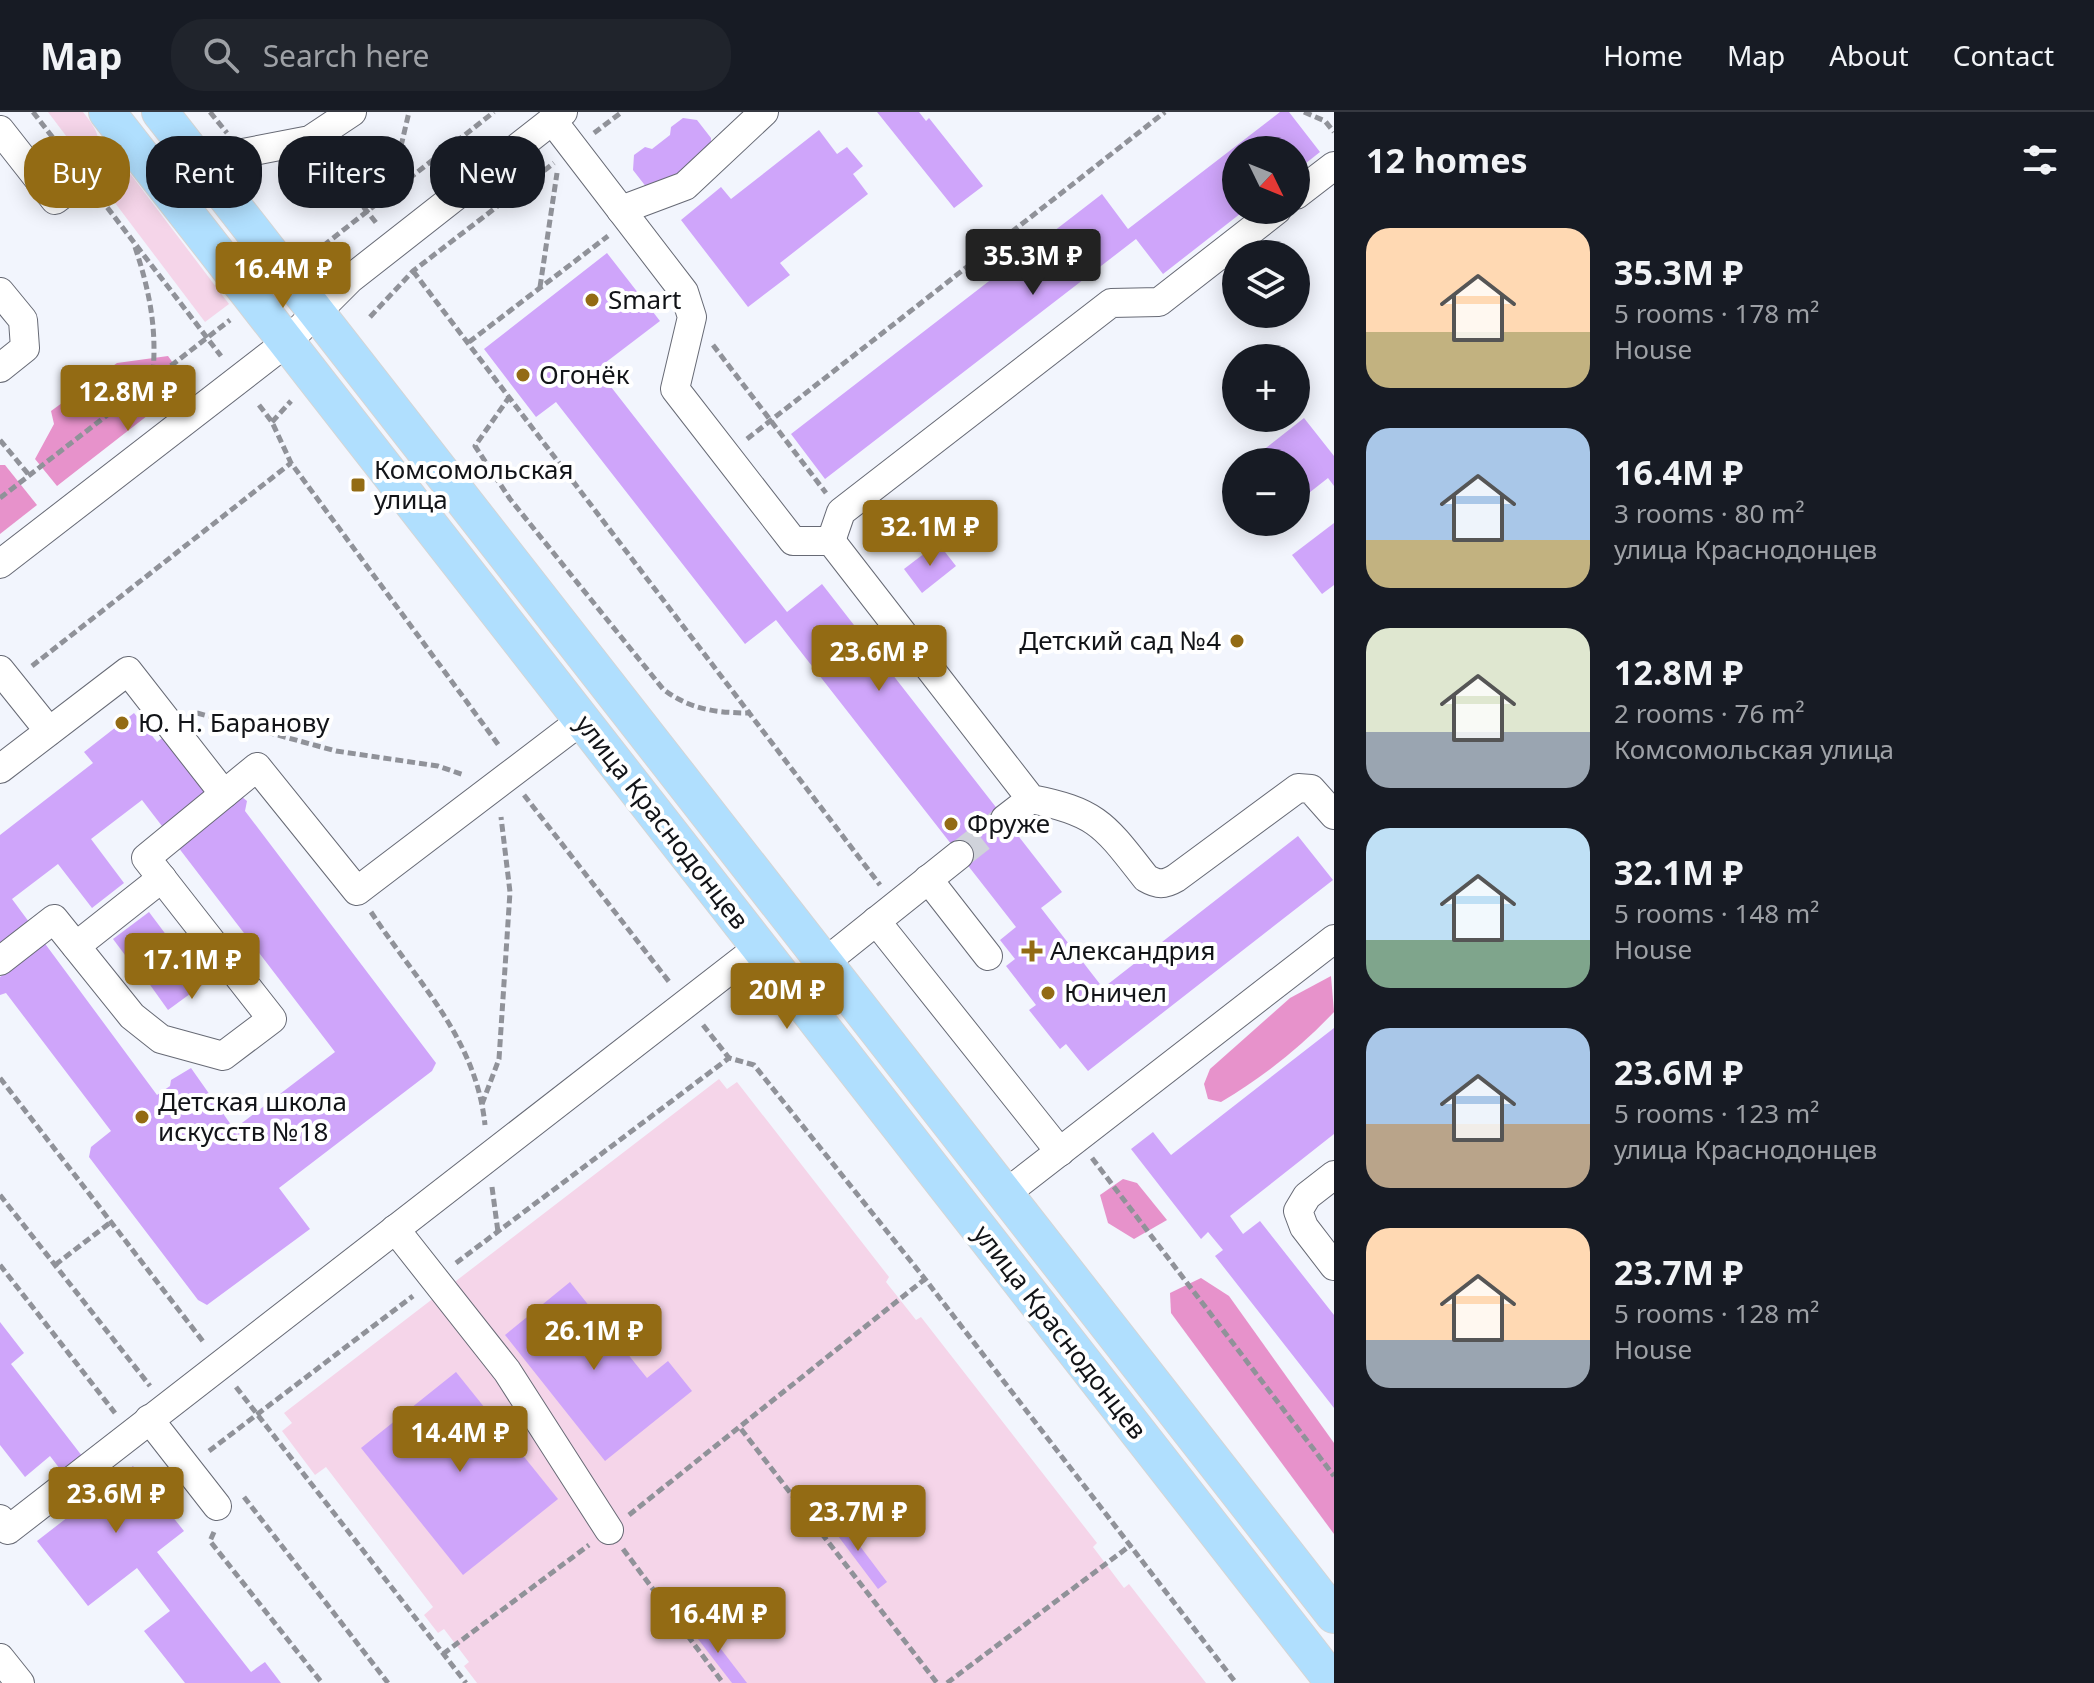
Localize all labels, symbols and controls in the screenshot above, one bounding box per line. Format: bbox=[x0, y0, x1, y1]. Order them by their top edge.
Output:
search box bbox=[171, 19, 731, 91]
text: Map bbox=[40, 29, 123, 81]
icon: search bbox=[199, 33, 243, 77]
text: Search here bbox=[263, 35, 430, 76]
text: Home bbox=[1603, 36, 1683, 74]
text: Map bbox=[1727, 36, 1785, 74]
text: About bbox=[1829, 36, 1909, 74]
text: Contact bbox=[1953, 36, 2054, 74]
chip: Buy bbox=[24, 136, 130, 208]
chip: Rent bbox=[146, 136, 262, 208]
chip: Filters bbox=[278, 136, 414, 208]
chip: New bbox=[430, 136, 545, 208]
north arrow bbox=[1222, 136, 1310, 224]
map controls bbox=[1222, 136, 1310, 536]
text: 12 homes bbox=[1366, 137, 1528, 183]
icon: filters bbox=[2018, 138, 2062, 182]
pin: 35.3M ₽ bbox=[959, 229, 1107, 297]
text: 35.3M ₽ bbox=[984, 237, 1082, 273]
button: layers bbox=[1222, 240, 1310, 328]
pin: 16.4M ₽ bbox=[209, 242, 357, 310]
text: 35.3M ₽ bbox=[1614, 249, 1743, 295]
text: 16.4M ₽ bbox=[234, 250, 332, 286]
icon: home bbox=[1430, 260, 1526, 356]
place label: Smart bbox=[608, 281, 681, 317]
marker: Smart bbox=[583, 291, 601, 309]
text: 5 rooms · 178 m² bbox=[1614, 295, 1819, 331]
text: House bbox=[1614, 331, 1692, 367]
button: + bbox=[1222, 344, 1310, 432]
place label: Огонёк bbox=[539, 356, 630, 392]
pin: 12.8M ₽ bbox=[54, 365, 202, 433]
marker: Огонёк bbox=[514, 366, 532, 384]
text: 12.8M ₽ bbox=[79, 373, 177, 409]
button: − bbox=[1222, 448, 1310, 536]
text: 16.4M ₽ bbox=[1614, 449, 1743, 495]
place label: Комсомольская улица bbox=[374, 451, 574, 517]
icon: home bbox=[1430, 460, 1526, 556]
marker: Комсомольская улица bbox=[349, 476, 367, 494]
text: 3 rooms · 80 m² bbox=[1614, 495, 1804, 531]
pin: 32.1M ₽ bbox=[856, 500, 1004, 568]
text: 32.1M ₽ bbox=[881, 508, 979, 544]
text: улица Краснодонцев bbox=[1614, 531, 1877, 567]
place label: Детский сад №4 bbox=[1019, 622, 1221, 658]
pin: 23.6M ₽ bbox=[805, 625, 953, 693]
marker: Детский сад №4 bbox=[1228, 632, 1246, 650]
text: 23.6M ₽ bbox=[830, 633, 928, 669]
text: 12.8M ₽ bbox=[1614, 649, 1743, 695]
icon: home bbox=[1430, 660, 1526, 756]
text: 2 rooms · 76 m² bbox=[1614, 695, 1804, 731]
place label: Ю. Н. Баранову bbox=[138, 704, 330, 740]
street label: улица Краснодонцев bbox=[568, 707, 758, 936]
marker: Ю. Н. Баранову bbox=[113, 714, 131, 732]
text: Комсомольская улица bbox=[1614, 731, 1894, 767]
place label: Фруже bbox=[967, 805, 1050, 841]
marker: Фруже bbox=[942, 815, 960, 833]
text: 32.1M ₽ bbox=[1614, 849, 1743, 895]
icon: home bbox=[1430, 860, 1526, 956]
text: 5 rooms · 148 m² bbox=[1614, 895, 1819, 931]
text: House bbox=[1614, 931, 1692, 967]
place label: Александрия bbox=[1050, 932, 1215, 968]
pin: 17.1M ₽ bbox=[118, 933, 266, 1001]
marker: Александрия bbox=[1021, 940, 1043, 962]
text: 17.1M ₽ bbox=[143, 941, 241, 977]
pin: 20M ₽ bbox=[731, 963, 843, 1031]
text: 20M ₽ bbox=[749, 971, 825, 1007]
place label: Юничел bbox=[1064, 974, 1167, 1010]
marker: Юничел bbox=[1039, 984, 1057, 1002]
text: 23.6M ₽ bbox=[1614, 1049, 1743, 1095]
icon: home bbox=[1430, 1060, 1526, 1156]
place label: Детская школа искусств №18 bbox=[158, 1083, 347, 1149]
text: 5 rooms · 123 m² bbox=[1614, 1095, 1819, 1131]
marker: Детская школа искусств №18 bbox=[133, 1108, 151, 1126]
text: улица Краснодонцев bbox=[1614, 1131, 1877, 1167]
street label: улица Краснодонцев bbox=[966, 1217, 1156, 1446]
text: 23.7M ₽ bbox=[1614, 1249, 1743, 1295]
icon: home bbox=[1430, 1260, 1526, 1356]
text: 5 rooms · 128 m² bbox=[1614, 1295, 1819, 1331]
pin: 26.1M ₽ bbox=[520, 1304, 668, 1372]
text: 26.1M ₽ bbox=[545, 1312, 643, 1348]
text: House bbox=[1614, 1331, 1692, 1367]
pin: 14.4M ₽ bbox=[386, 1406, 534, 1474]
text: 14.4M ₽ bbox=[411, 1414, 509, 1450]
pin: 23.6M ₽ bbox=[42, 1467, 190, 1535]
text: 23.6M ₽ bbox=[67, 1475, 165, 1511]
pin: 23.7M ₽ bbox=[784, 1485, 932, 1553]
text: 23.7M ₽ bbox=[809, 1493, 907, 1529]
pin: 16.4M ₽ bbox=[644, 1587, 792, 1655]
text: 16.4M ₽ bbox=[669, 1595, 767, 1631]

